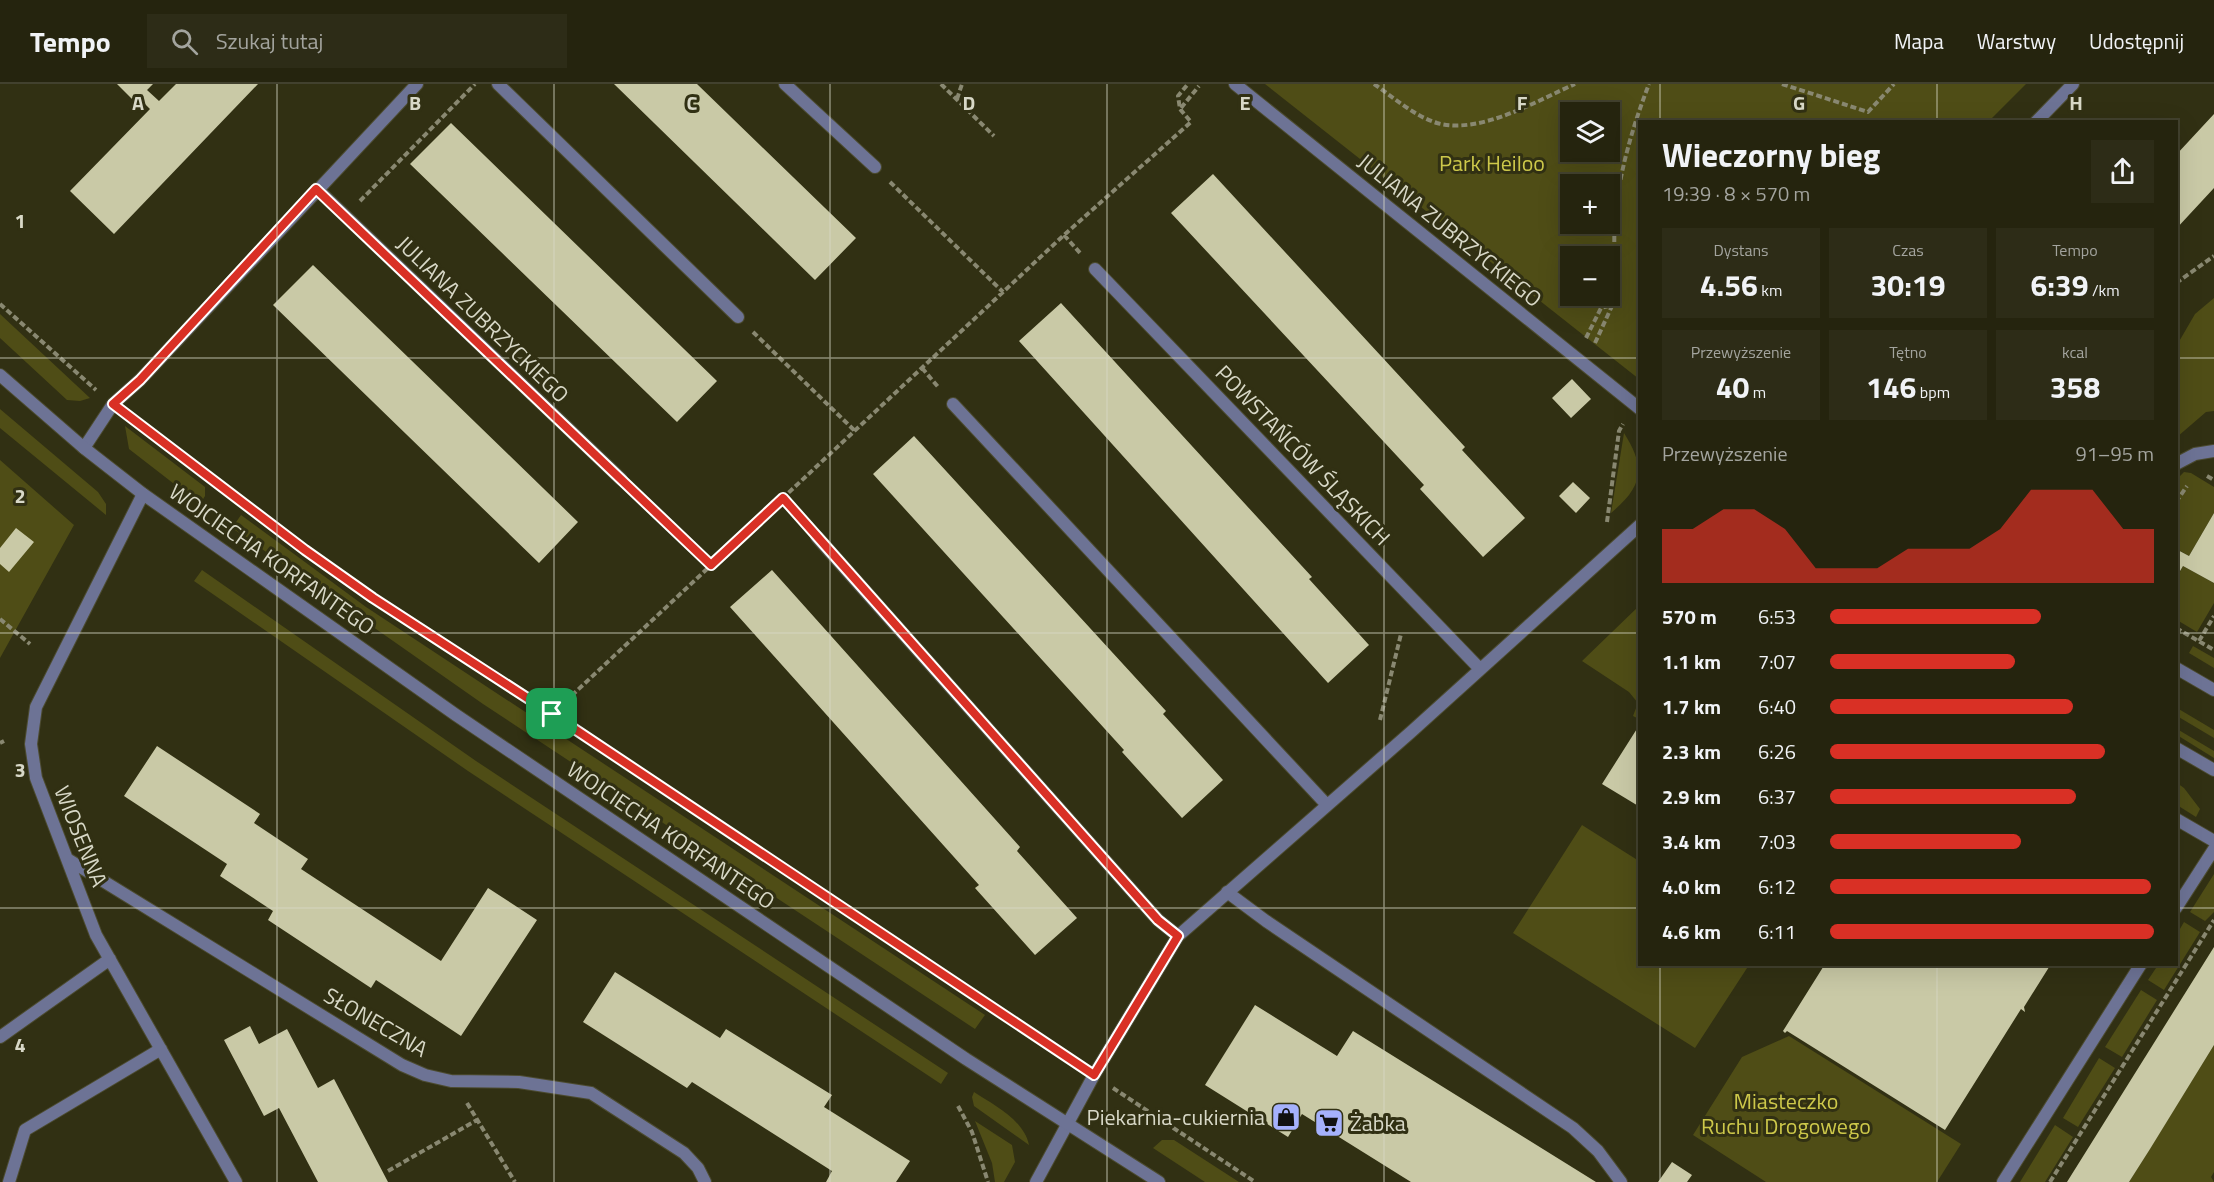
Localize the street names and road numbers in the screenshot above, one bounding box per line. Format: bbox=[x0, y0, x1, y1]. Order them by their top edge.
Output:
street label: JULIANA ZUBRZYCKIEGO bbox=[1351, 145, 1549, 315]
street label: JULIANA ZUBRZYCKIEGO bbox=[389, 227, 577, 411]
street label: POWSTAŃCÓW ŚLĄSKICH bbox=[1207, 357, 1399, 553]
street label: WOJCIECHA KORFANTEGO bbox=[162, 475, 382, 643]
street label: WOJCIECHA KORFANTEGO bbox=[560, 752, 782, 918]
street label: WIOSENNA bbox=[45, 780, 117, 892]
street label: SŁONECZNA bbox=[318, 978, 434, 1066]

